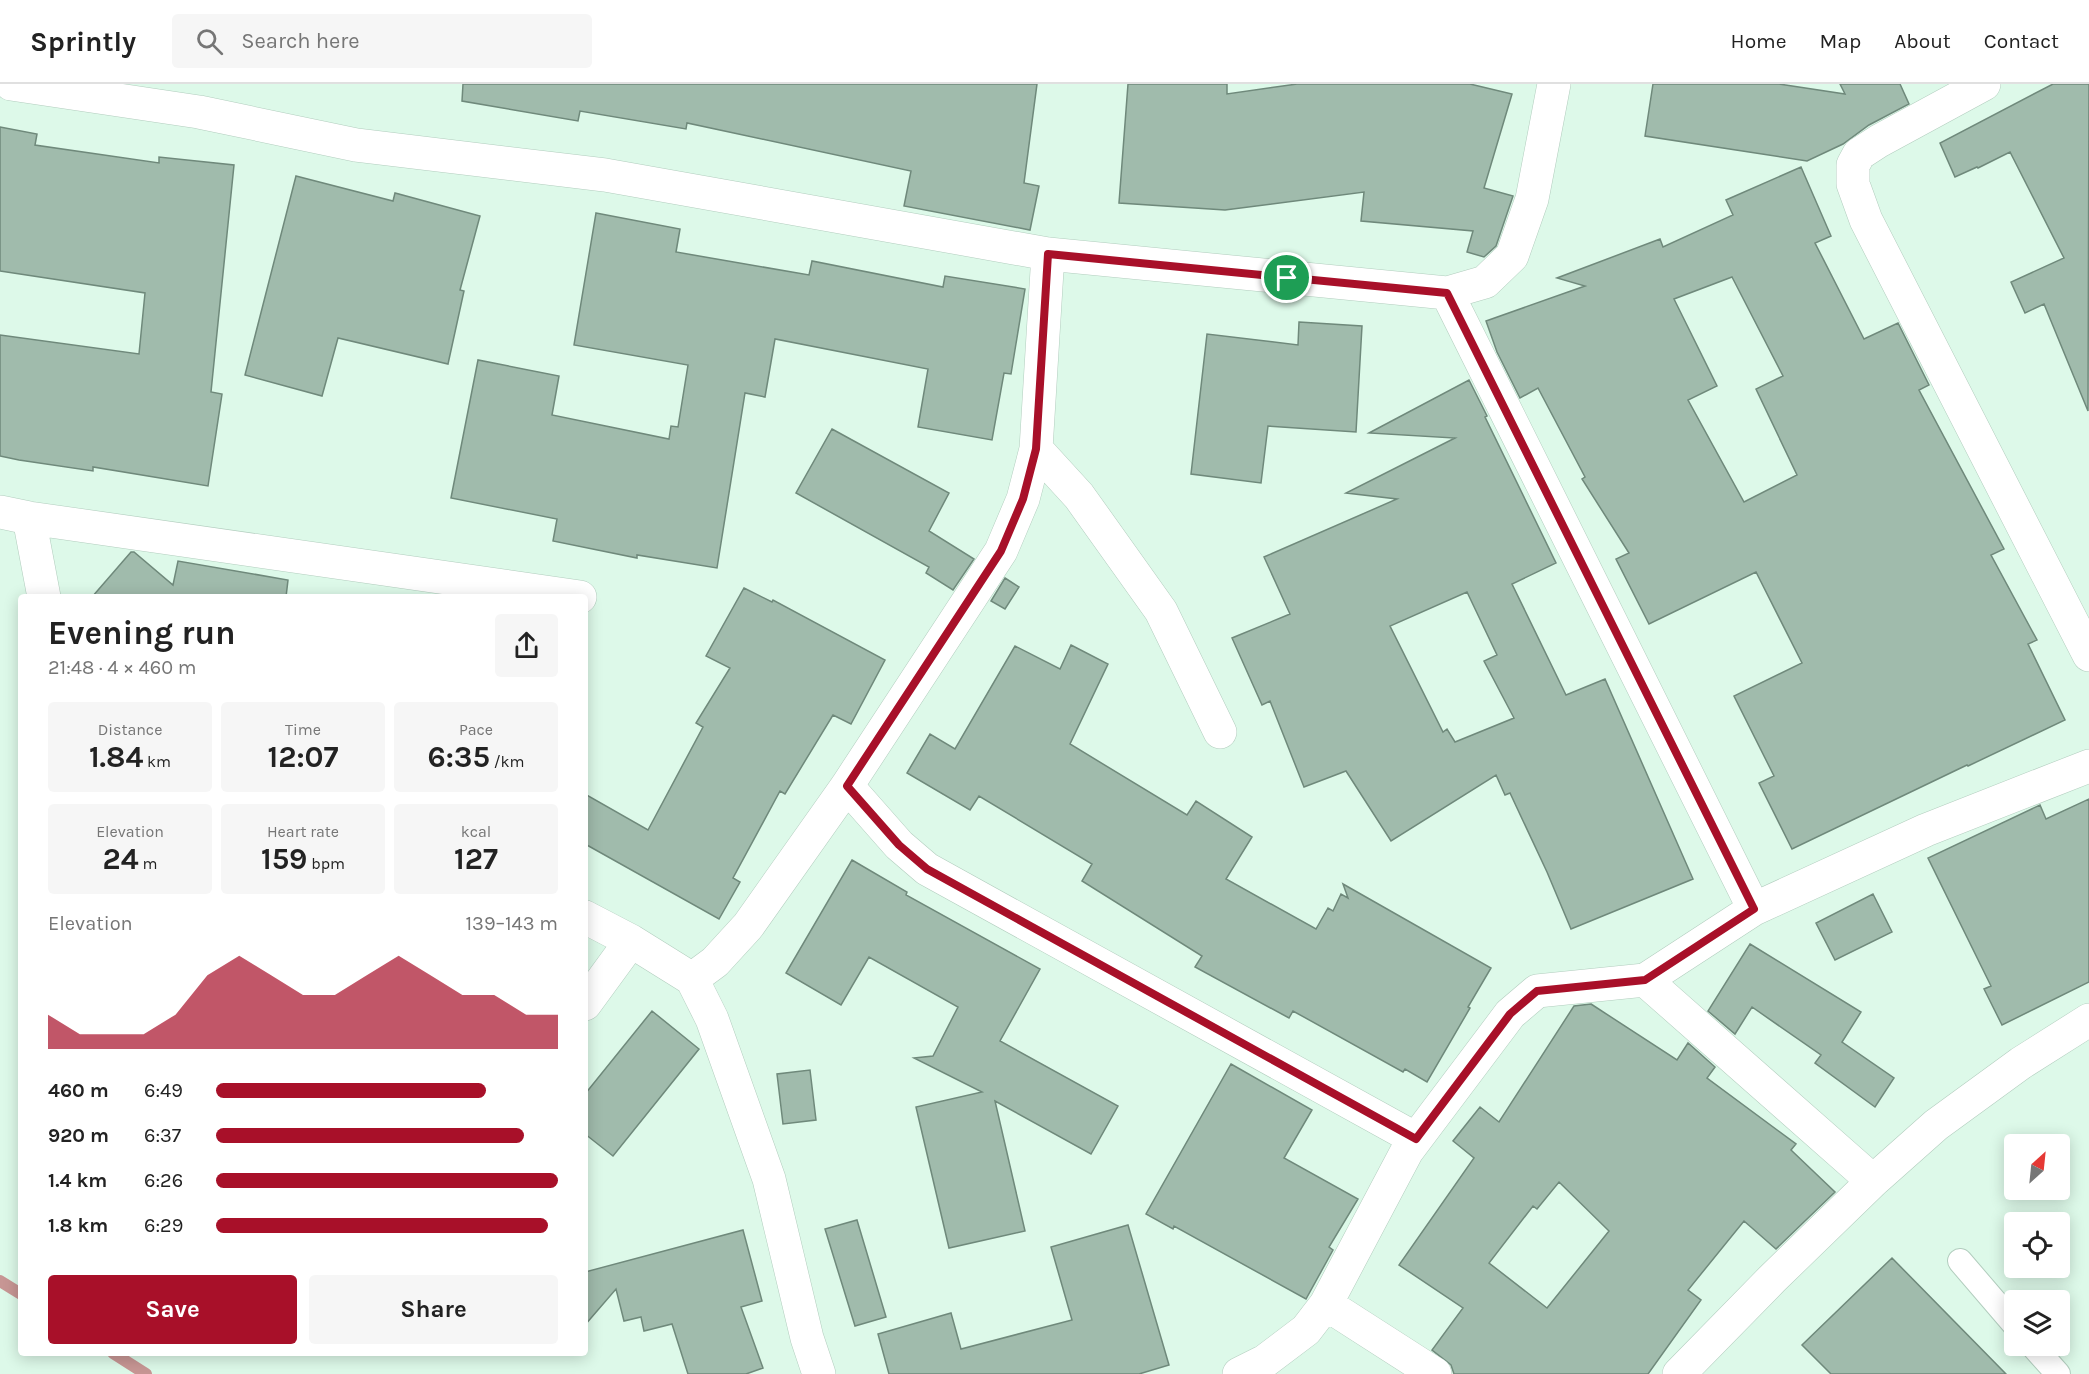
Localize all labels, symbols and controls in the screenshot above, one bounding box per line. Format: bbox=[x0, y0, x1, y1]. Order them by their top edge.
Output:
search box bbox=[172, 14, 592, 68]
text: Sprintly bbox=[30, 25, 136, 58]
icon: search bbox=[193, 25, 226, 58]
text: Search here bbox=[241, 28, 360, 54]
text: Home bbox=[1731, 29, 1787, 53]
text: Map bbox=[1820, 29, 1861, 53]
text: About bbox=[1894, 29, 1951, 53]
text: Contact bbox=[1984, 29, 2059, 53]
pin bbox=[1261, 252, 1312, 303]
icon: arrive bbox=[1270, 261, 1303, 294]
text: Evening run bbox=[48, 614, 236, 652]
button: share bbox=[495, 614, 558, 677]
text: 21:48 · 4 × 460 m bbox=[48, 656, 196, 679]
text: Distance bbox=[98, 720, 162, 739]
text: Time bbox=[285, 720, 321, 739]
text: Pace bbox=[459, 720, 493, 739]
text: 1.84 bbox=[89, 739, 143, 775]
text: 12:07 bbox=[268, 739, 338, 775]
text: 6:35 bbox=[427, 739, 490, 775]
text: km bbox=[143, 752, 171, 771]
text: /km bbox=[490, 752, 525, 771]
text: Elevation bbox=[96, 822, 164, 841]
text: Heart rate bbox=[267, 822, 339, 841]
text: kcal bbox=[461, 822, 491, 841]
text: 24 bbox=[103, 841, 139, 877]
text: 159 bbox=[261, 841, 307, 877]
text: 127 bbox=[454, 841, 498, 877]
text: m bbox=[139, 854, 157, 873]
text: bpm bbox=[307, 854, 345, 873]
text: Elevation bbox=[48, 912, 133, 935]
text: 139–143 m bbox=[465, 912, 558, 935]
text: 460 m bbox=[48, 1079, 109, 1102]
text: 6:49 bbox=[144, 1079, 183, 1102]
text: 920 m bbox=[48, 1124, 109, 1147]
text: 6:37 bbox=[144, 1124, 181, 1147]
north arrow bbox=[2004, 1134, 2070, 1200]
map controls bbox=[2004, 1134, 2070, 1356]
text: 1.4 km bbox=[48, 1169, 107, 1192]
text: 6:26 bbox=[144, 1169, 183, 1192]
button: locate bbox=[2004, 1212, 2070, 1278]
text: 1.8 km bbox=[48, 1214, 108, 1237]
text: 6:29 bbox=[144, 1214, 183, 1237]
button: Save bbox=[48, 1275, 297, 1344]
button: Share bbox=[309, 1275, 558, 1344]
button: layers bbox=[2004, 1290, 2070, 1356]

